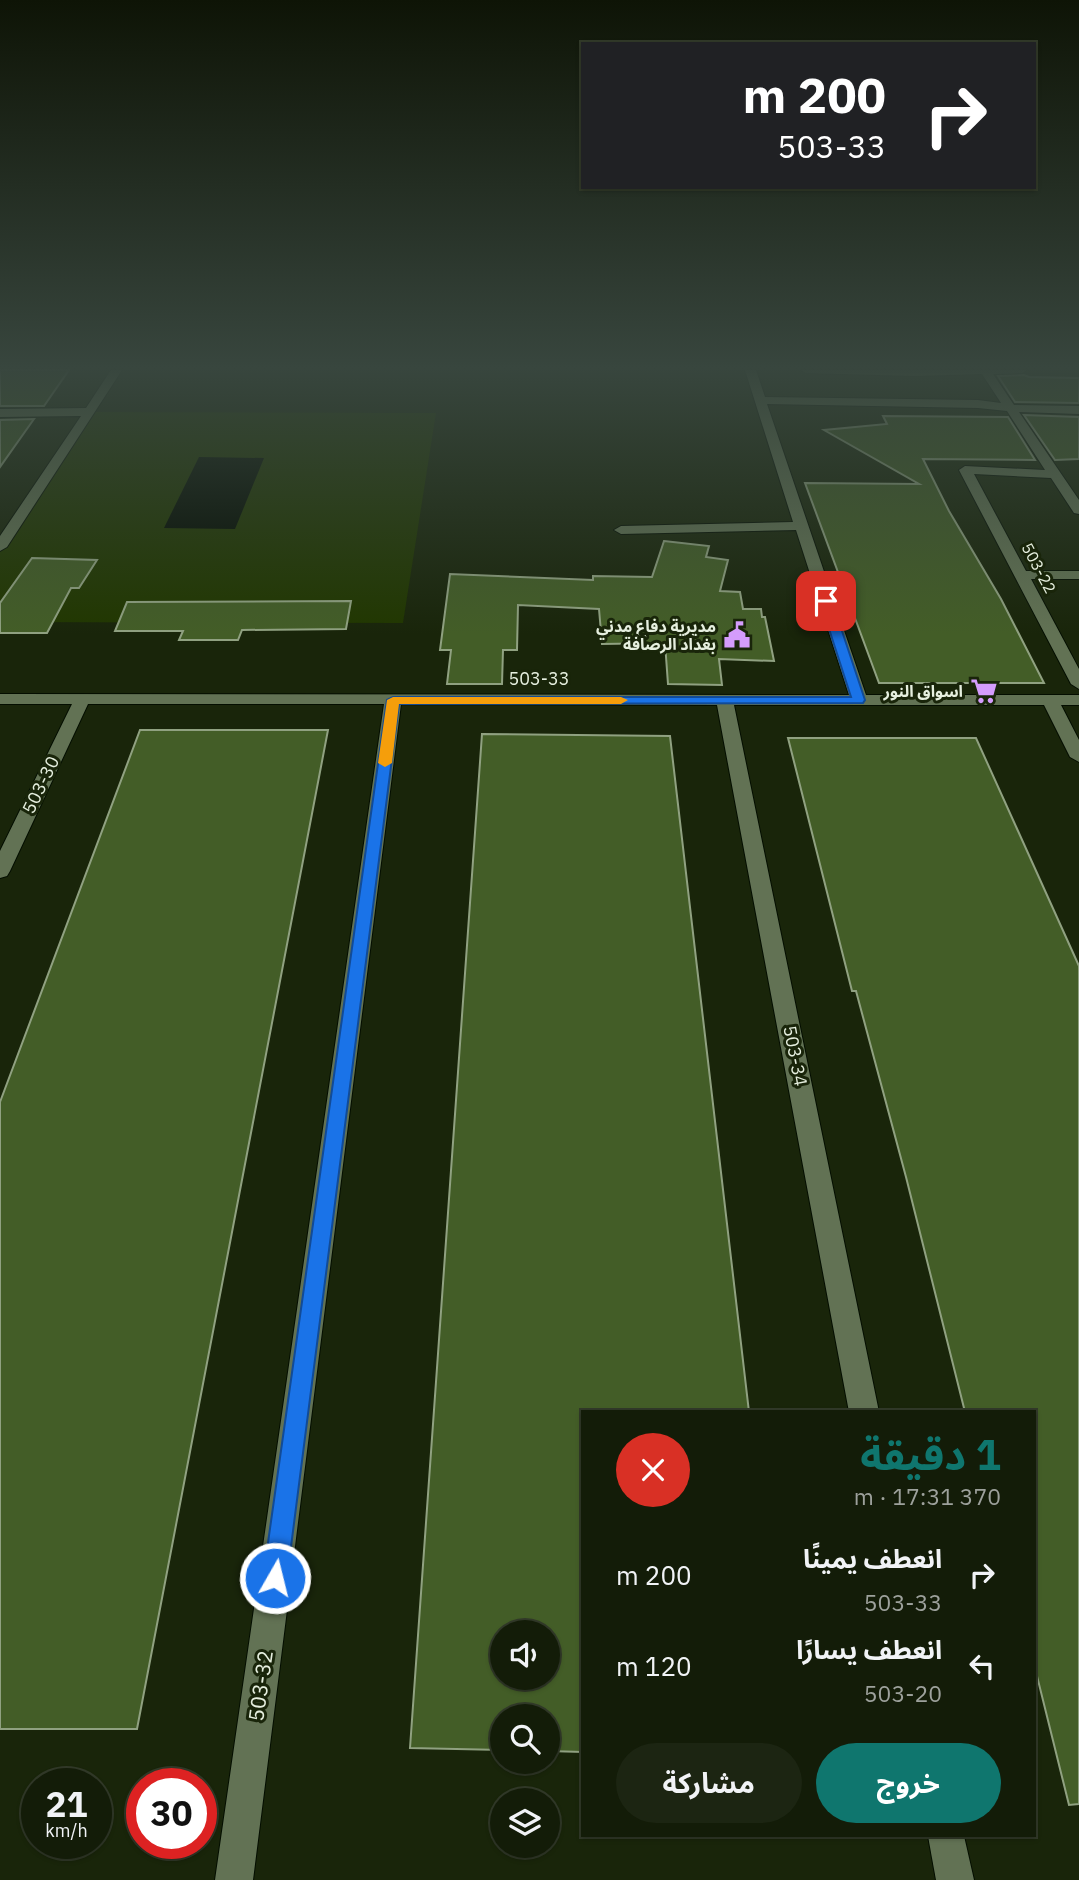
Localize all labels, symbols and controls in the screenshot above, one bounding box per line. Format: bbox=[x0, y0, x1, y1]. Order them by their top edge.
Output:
text: 200 m bbox=[742, 63, 886, 126]
icon: right bbox=[910, 70, 1001, 161]
text: 503-33 bbox=[777, 125, 886, 167]
street label: 503-22 bbox=[1017, 539, 1061, 597]
pin bbox=[796, 571, 856, 631]
icon: arrive bbox=[807, 582, 845, 620]
place label: مديرية دفاع مدني بغداد الرصافة bbox=[596, 616, 716, 654]
public building icon: مديرية دفاع مدني بغداد الرصافة bbox=[722, 620, 752, 650]
street label: 503-33 bbox=[508, 667, 570, 690]
supermarket icon: اسواق النور bbox=[969, 676, 999, 706]
place label: اسواق النور bbox=[882, 681, 963, 701]
street label: 503-30 bbox=[17, 752, 64, 817]
street label: 503-34 bbox=[778, 1024, 813, 1088]
text: 1 دقيقة bbox=[860, 1427, 1001, 1482]
button: close bbox=[616, 1433, 690, 1507]
text: 370 m · 17:31 bbox=[854, 1481, 1001, 1511]
position arrow bbox=[238, 1541, 312, 1615]
text: انعطف يمينًا bbox=[803, 1541, 942, 1575]
icon: right bbox=[963, 1556, 1001, 1594]
text: 200 m bbox=[616, 1558, 692, 1592]
text: 503-33 bbox=[864, 1587, 942, 1617]
map controls bbox=[490, 1620, 560, 1858]
button: sound bbox=[490, 1620, 560, 1690]
text: انعطف يسارًا bbox=[796, 1632, 942, 1666]
icon: left bbox=[963, 1647, 1001, 1685]
street label: 503-32 bbox=[241, 1649, 279, 1723]
text: 120 m bbox=[616, 1649, 692, 1683]
text: 503-20 bbox=[864, 1678, 942, 1708]
button: search bbox=[490, 1704, 560, 1774]
button: مشاركة bbox=[616, 1743, 802, 1823]
button: خروج bbox=[816, 1743, 1001, 1823]
speed limit sign: 30 bbox=[126, 1768, 217, 1859]
text: 21 bbox=[45, 1781, 88, 1827]
button: layers bbox=[490, 1788, 560, 1858]
text: km/h bbox=[45, 1819, 88, 1842]

